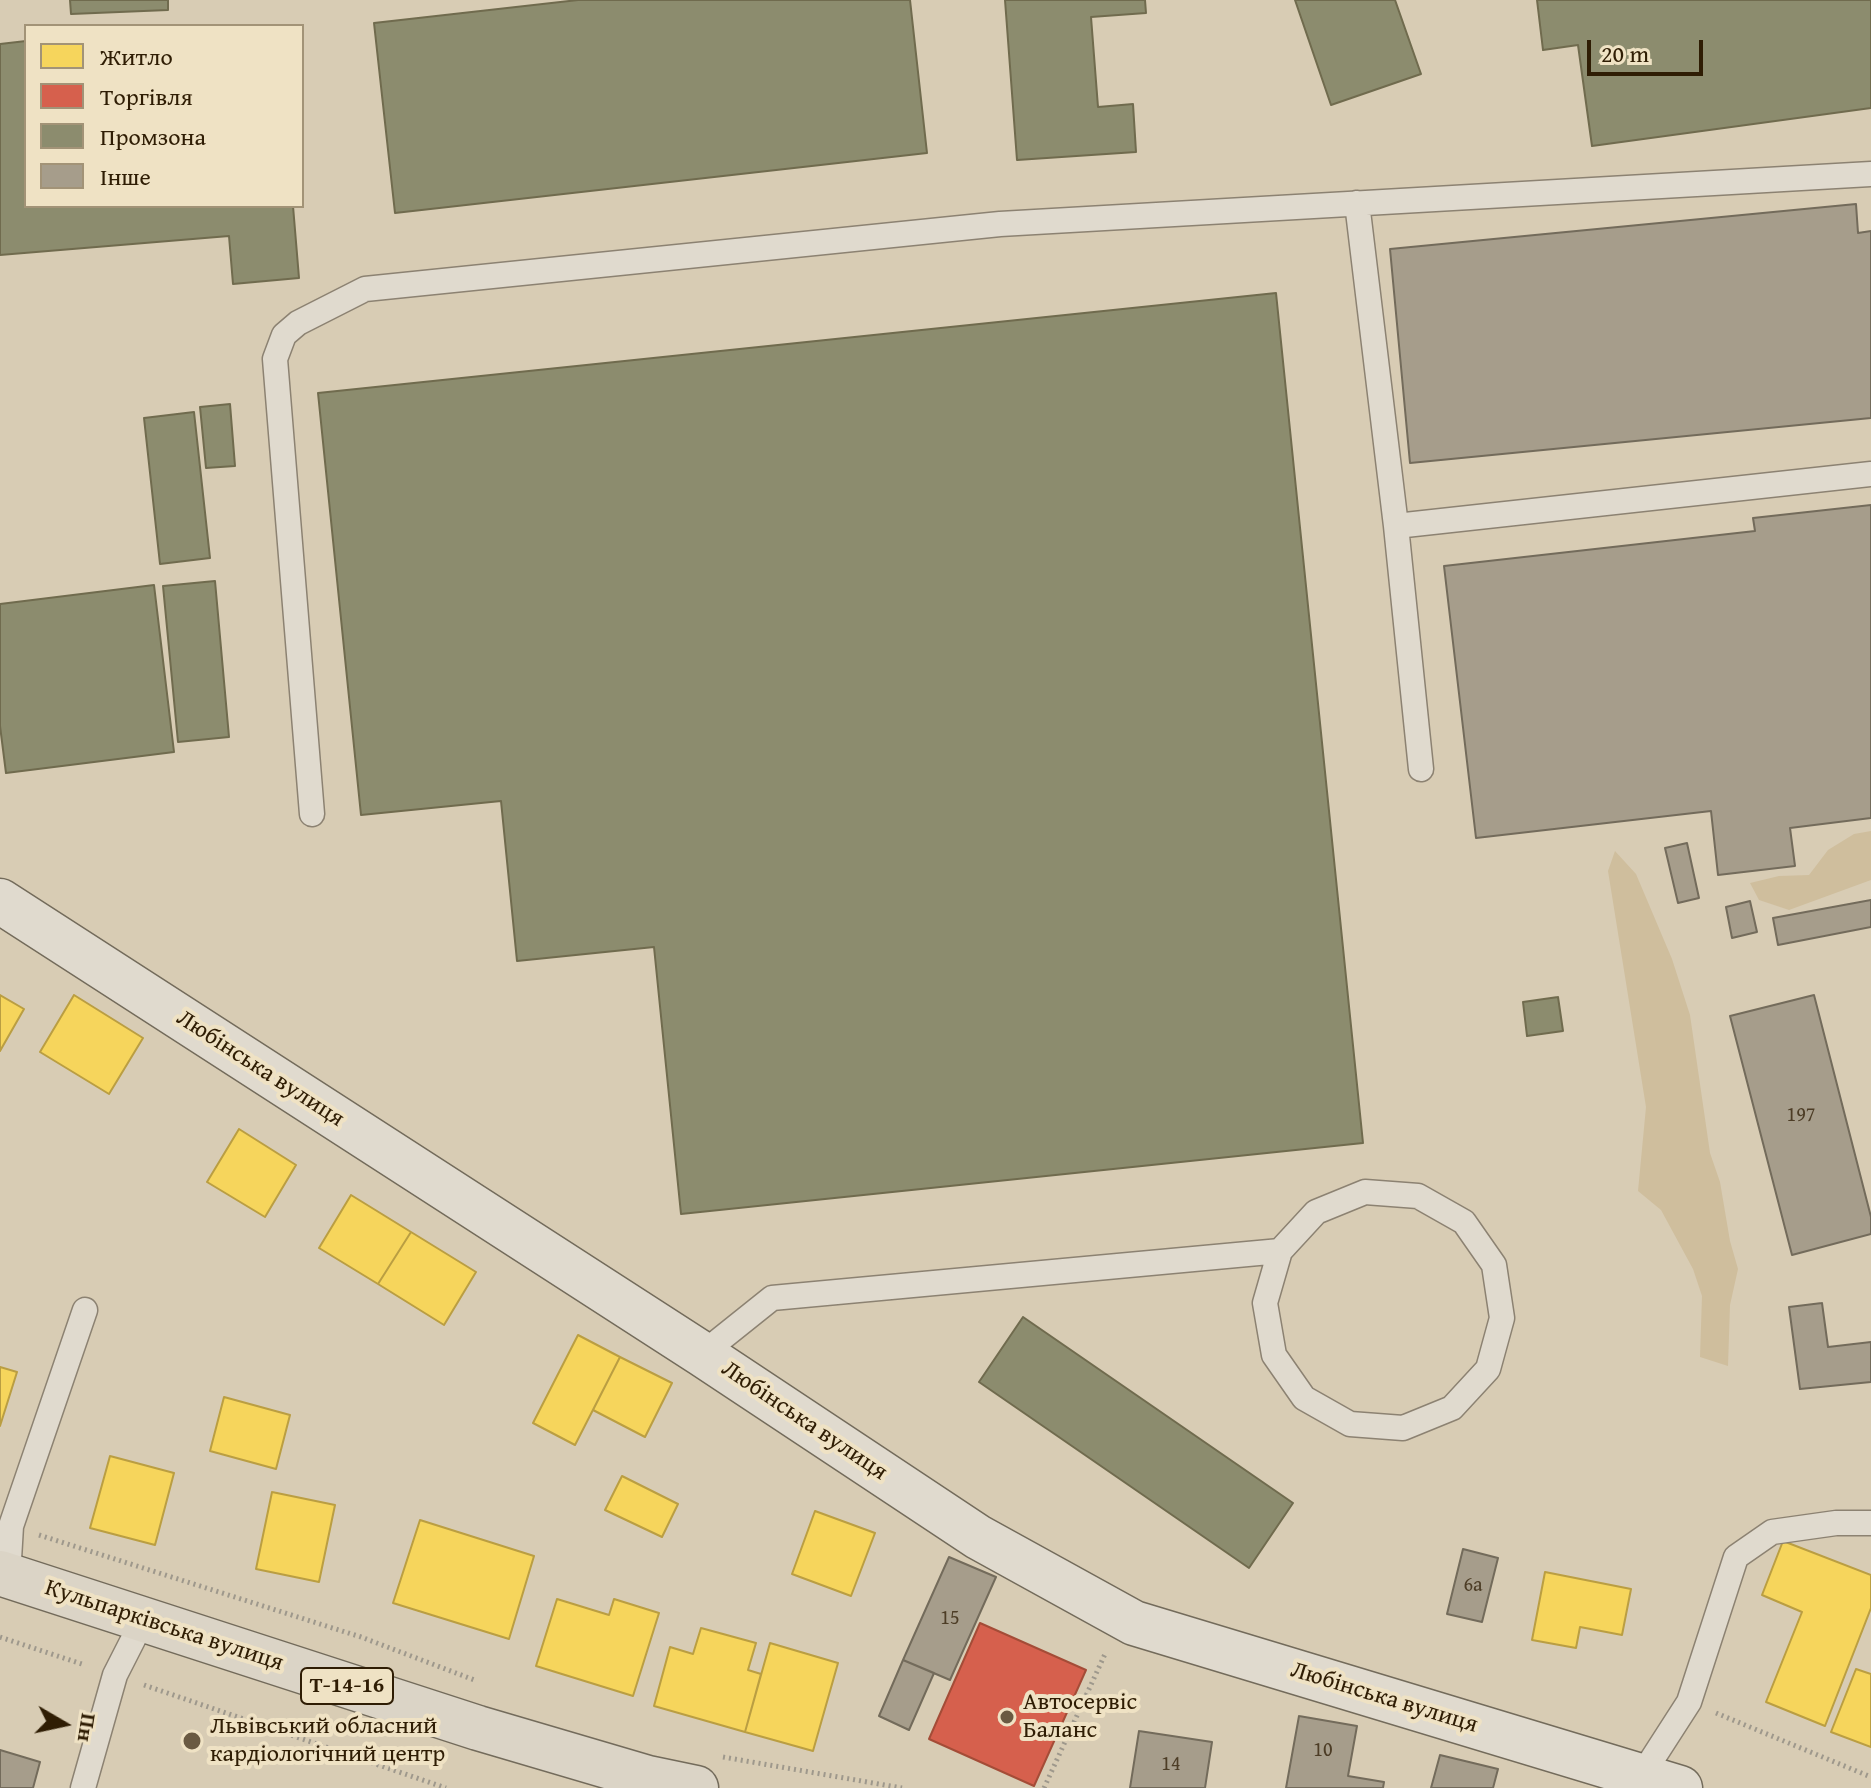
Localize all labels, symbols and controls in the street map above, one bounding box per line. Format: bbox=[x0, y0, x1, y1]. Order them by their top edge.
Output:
legend bbox=[24, 24, 304, 208]
scale bar bbox=[1591, 24, 1707, 74]
text: 20 m bbox=[1601, 36, 1649, 71]
text: Житло bbox=[100, 39, 173, 74]
text: Торгівля bbox=[100, 79, 193, 114]
text: Промзона bbox=[100, 119, 206, 154]
text: Інше bbox=[100, 159, 151, 194]
street label: Любінська вулиця bbox=[171, 1004, 349, 1134]
house number: 197 bbox=[1787, 1104, 1815, 1128]
street label: Любінська вулиця bbox=[716, 1355, 892, 1487]
street label: Кульпарківська вулиця bbox=[41, 1574, 287, 1678]
house number: 6а bbox=[1463, 1574, 1483, 1598]
house number: 15 bbox=[940, 1607, 960, 1631]
street label: Любінська вулиця bbox=[1287, 1656, 1481, 1740]
road number: Т-14-16 bbox=[301, 1668, 393, 1704]
north arrow bbox=[24, 1684, 104, 1764]
place label: Автосервіс Баланс bbox=[1023, 1689, 1137, 1745]
marker: Автосервіс Баланс bbox=[998, 1708, 1016, 1726]
text: Пн bbox=[70, 1711, 106, 1744]
place label: Львівський обласний кардіологічний центр bbox=[210, 1713, 445, 1769]
marker: Львівський обласний кардіологічний центр bbox=[181, 1730, 203, 1752]
house number: 10 bbox=[1313, 1739, 1333, 1763]
house number: 14 bbox=[1161, 1753, 1181, 1777]

